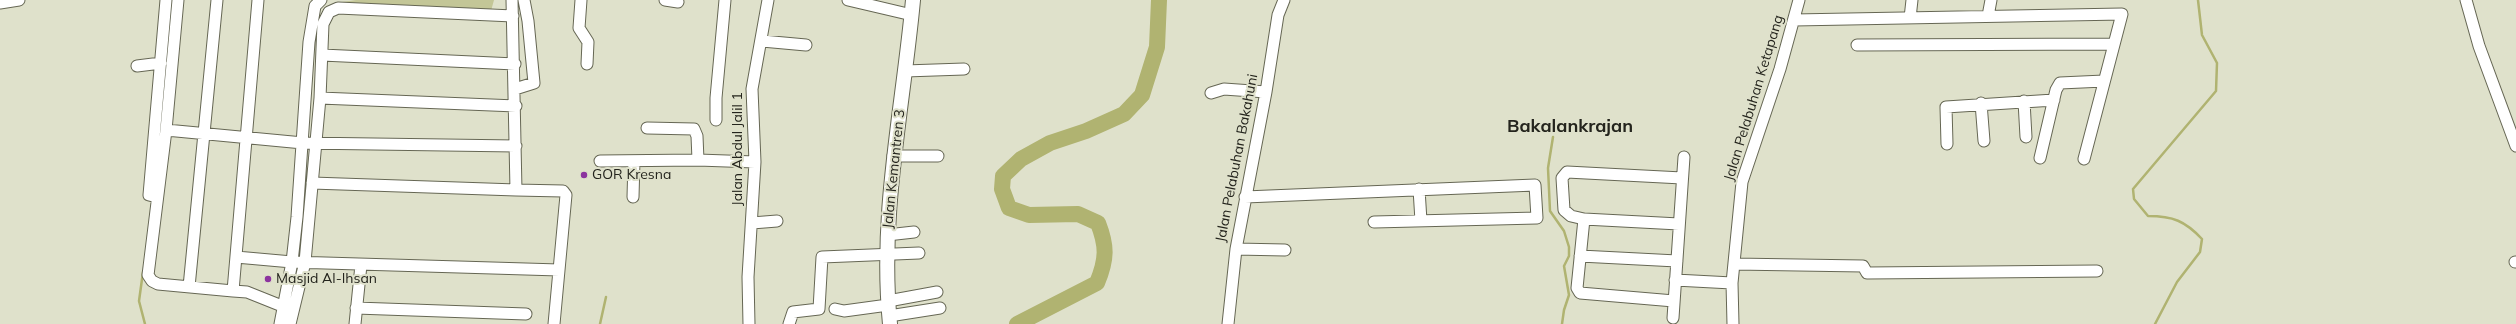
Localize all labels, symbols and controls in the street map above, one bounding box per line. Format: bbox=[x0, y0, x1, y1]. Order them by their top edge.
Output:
street label: Jalan Pelabuhan Ketapang bbox=[1721, 13, 1787, 183]
street label: Jalan Pelabuhan Bakahuni bbox=[1212, 72, 1262, 244]
street label: Jalan Abdul Jalil 1 bbox=[730, 92, 746, 206]
street label: Jalan Kemantren 3 bbox=[879, 109, 909, 229]
district label: Bakalankrajan bbox=[1507, 116, 1633, 138]
place label: GOR Kresna bbox=[592, 167, 671, 183]
marker: GOR Kresna bbox=[579, 170, 589, 180]
place label: Masjid Al-Ihsan bbox=[276, 271, 377, 287]
marker: Masjid Al-Ihsan bbox=[263, 274, 273, 284]

